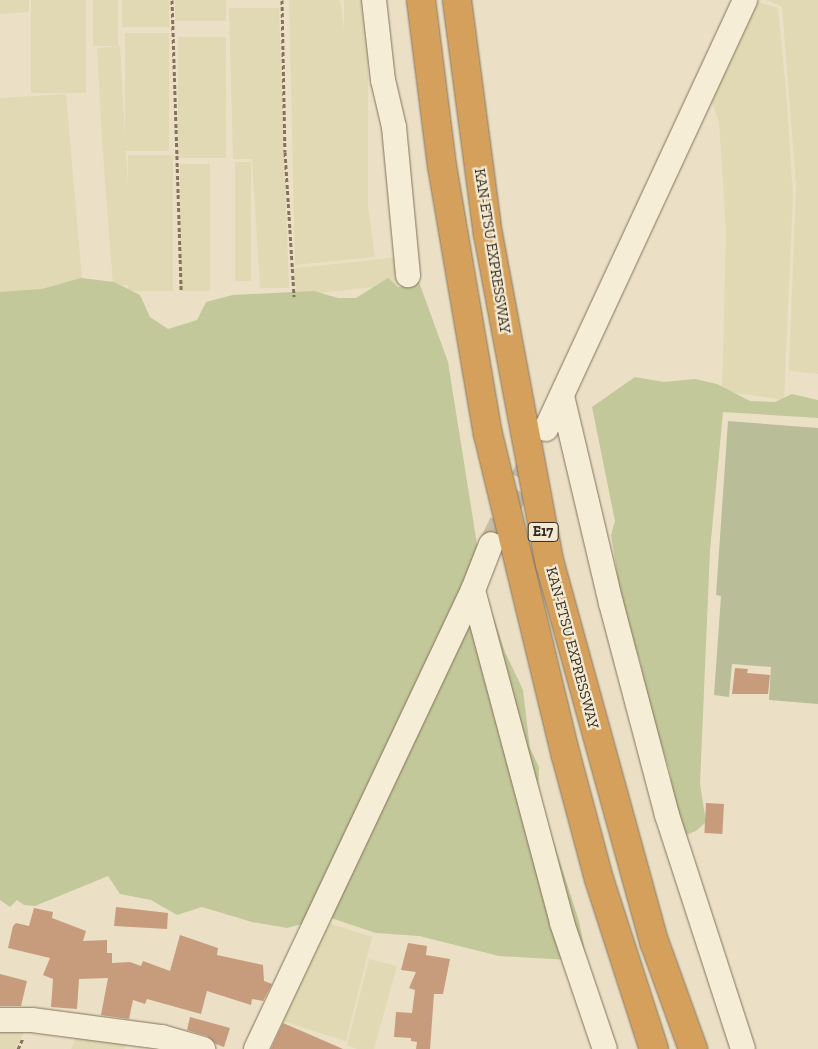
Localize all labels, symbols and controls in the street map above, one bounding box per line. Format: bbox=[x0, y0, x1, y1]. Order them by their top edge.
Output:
street label: KAN-ETSU EXPRESSWAY bbox=[470, 167, 514, 335]
road number: E17 bbox=[527, 520, 559, 544]
street label: KAN-ETSU EXPRESSWAY bbox=[542, 565, 602, 731]

